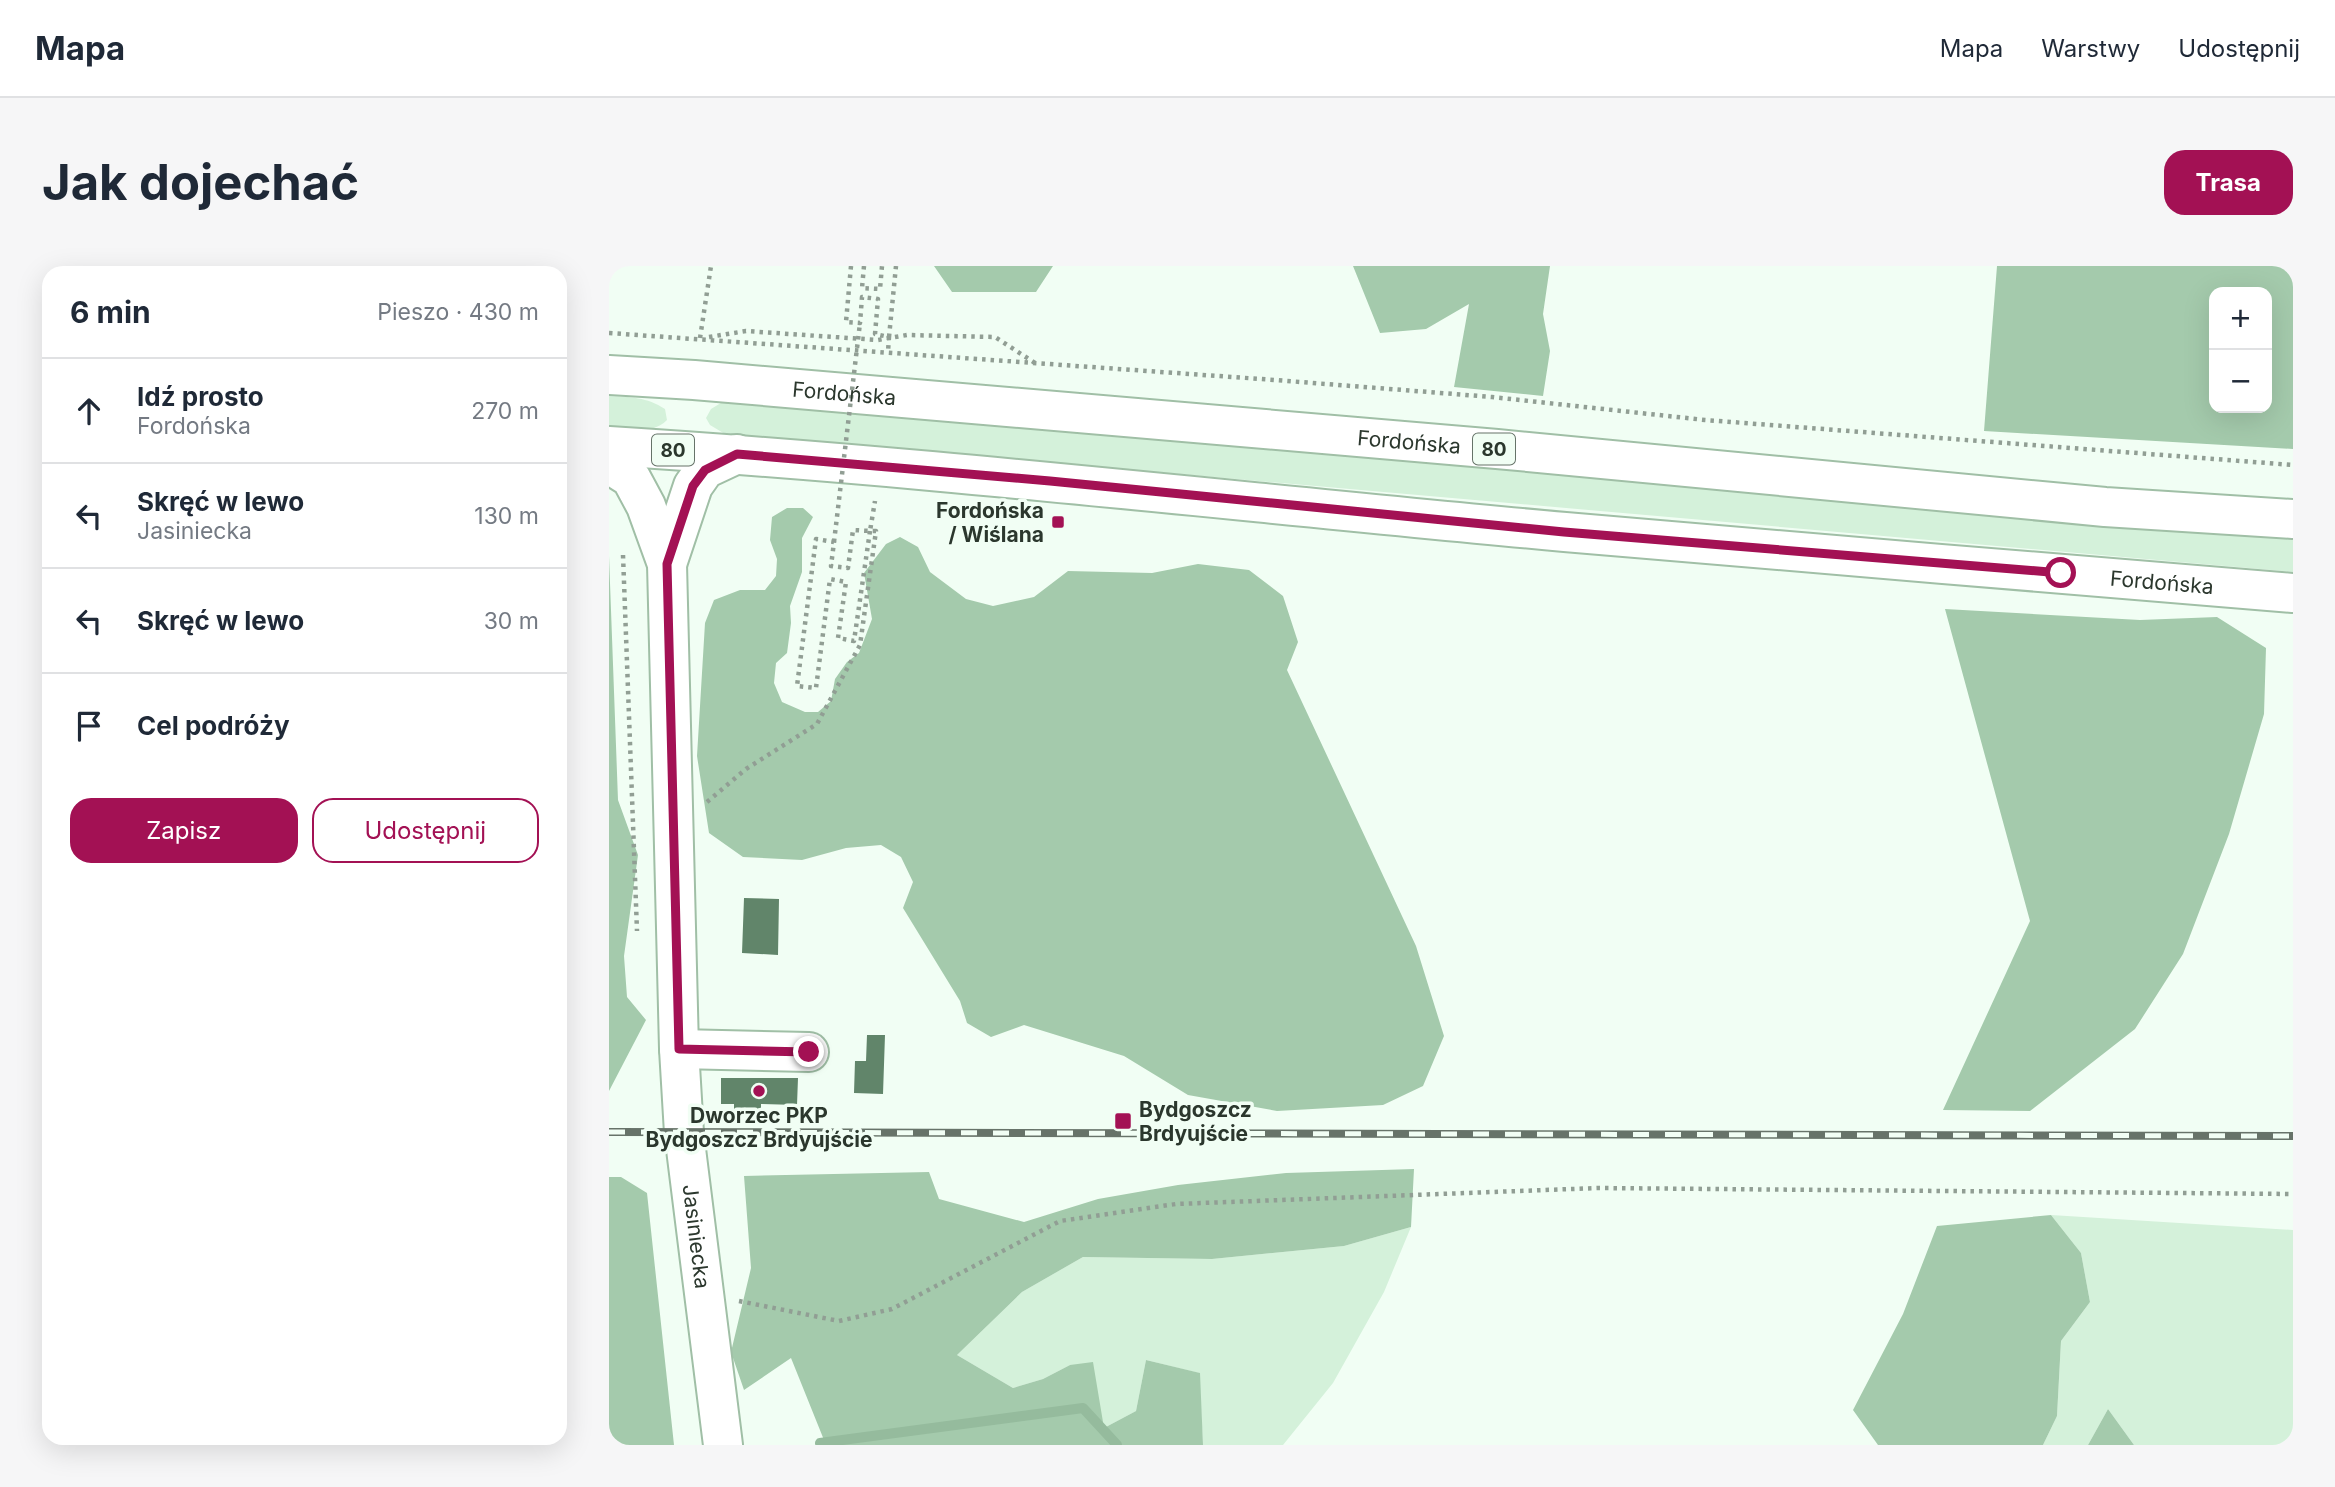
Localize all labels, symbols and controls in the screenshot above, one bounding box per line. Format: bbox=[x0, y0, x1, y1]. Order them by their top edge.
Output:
text: Mapa bbox=[35, 28, 125, 68]
text: Mapa bbox=[1940, 34, 2003, 63]
text: Warstwy bbox=[2041, 34, 2140, 63]
text: Udostępnij bbox=[2178, 34, 2300, 63]
button: Trasa bbox=[2164, 150, 2293, 215]
text: Jak dojechać bbox=[42, 153, 359, 212]
map controls bbox=[2209, 287, 2272, 413]
button: + bbox=[2209, 287, 2272, 350]
text: 6 min bbox=[70, 294, 151, 330]
text: Pieszo · 430 m bbox=[377, 298, 539, 326]
button: − bbox=[2209, 350, 2272, 413]
street label: Fordońska bbox=[791, 376, 897, 410]
text: Idź prosto bbox=[137, 381, 264, 412]
icon: ahead bbox=[70, 392, 108, 430]
text: 270 m bbox=[471, 397, 539, 425]
text: Fordońska bbox=[137, 412, 251, 440]
street label: Fordońska bbox=[1356, 425, 1462, 458]
road number: 80 bbox=[652, 434, 694, 466]
road number: 80 bbox=[1473, 434, 1515, 464]
text: Skręć w lewo bbox=[137, 486, 304, 517]
icon: left bbox=[70, 497, 108, 535]
place label: Fordońska / Wiślana bbox=[936, 498, 1044, 547]
text: 130 m bbox=[474, 502, 539, 530]
marker: Fordońska / Wiślana bbox=[1050, 514, 1066, 530]
text: Jasiniecka bbox=[137, 517, 252, 545]
route start bbox=[2045, 557, 2076, 588]
street label: Fordońska bbox=[2109, 565, 2215, 599]
icon: left bbox=[70, 602, 108, 640]
text: Skręć w lewo bbox=[137, 605, 304, 636]
text: 30 m bbox=[484, 607, 539, 635]
icon: arrive bbox=[70, 707, 108, 745]
text: Cel podróży bbox=[137, 710, 290, 741]
button: Zapisz bbox=[70, 798, 298, 863]
button: Udostępnij bbox=[312, 798, 539, 863]
route end bbox=[793, 1036, 824, 1067]
marker: Dworzec PKP Bydgoszcz Brdyujście bbox=[751, 1083, 767, 1099]
place label: Bydgoszcz Brdyujście bbox=[1139, 1097, 1252, 1146]
place label: Dworzec PKP Bydgoszcz Brdyujście bbox=[646, 1103, 872, 1152]
marker: Bydgoszcz Brdyujście bbox=[1113, 1111, 1133, 1131]
street label: Jasiniecka bbox=[678, 1183, 716, 1290]

